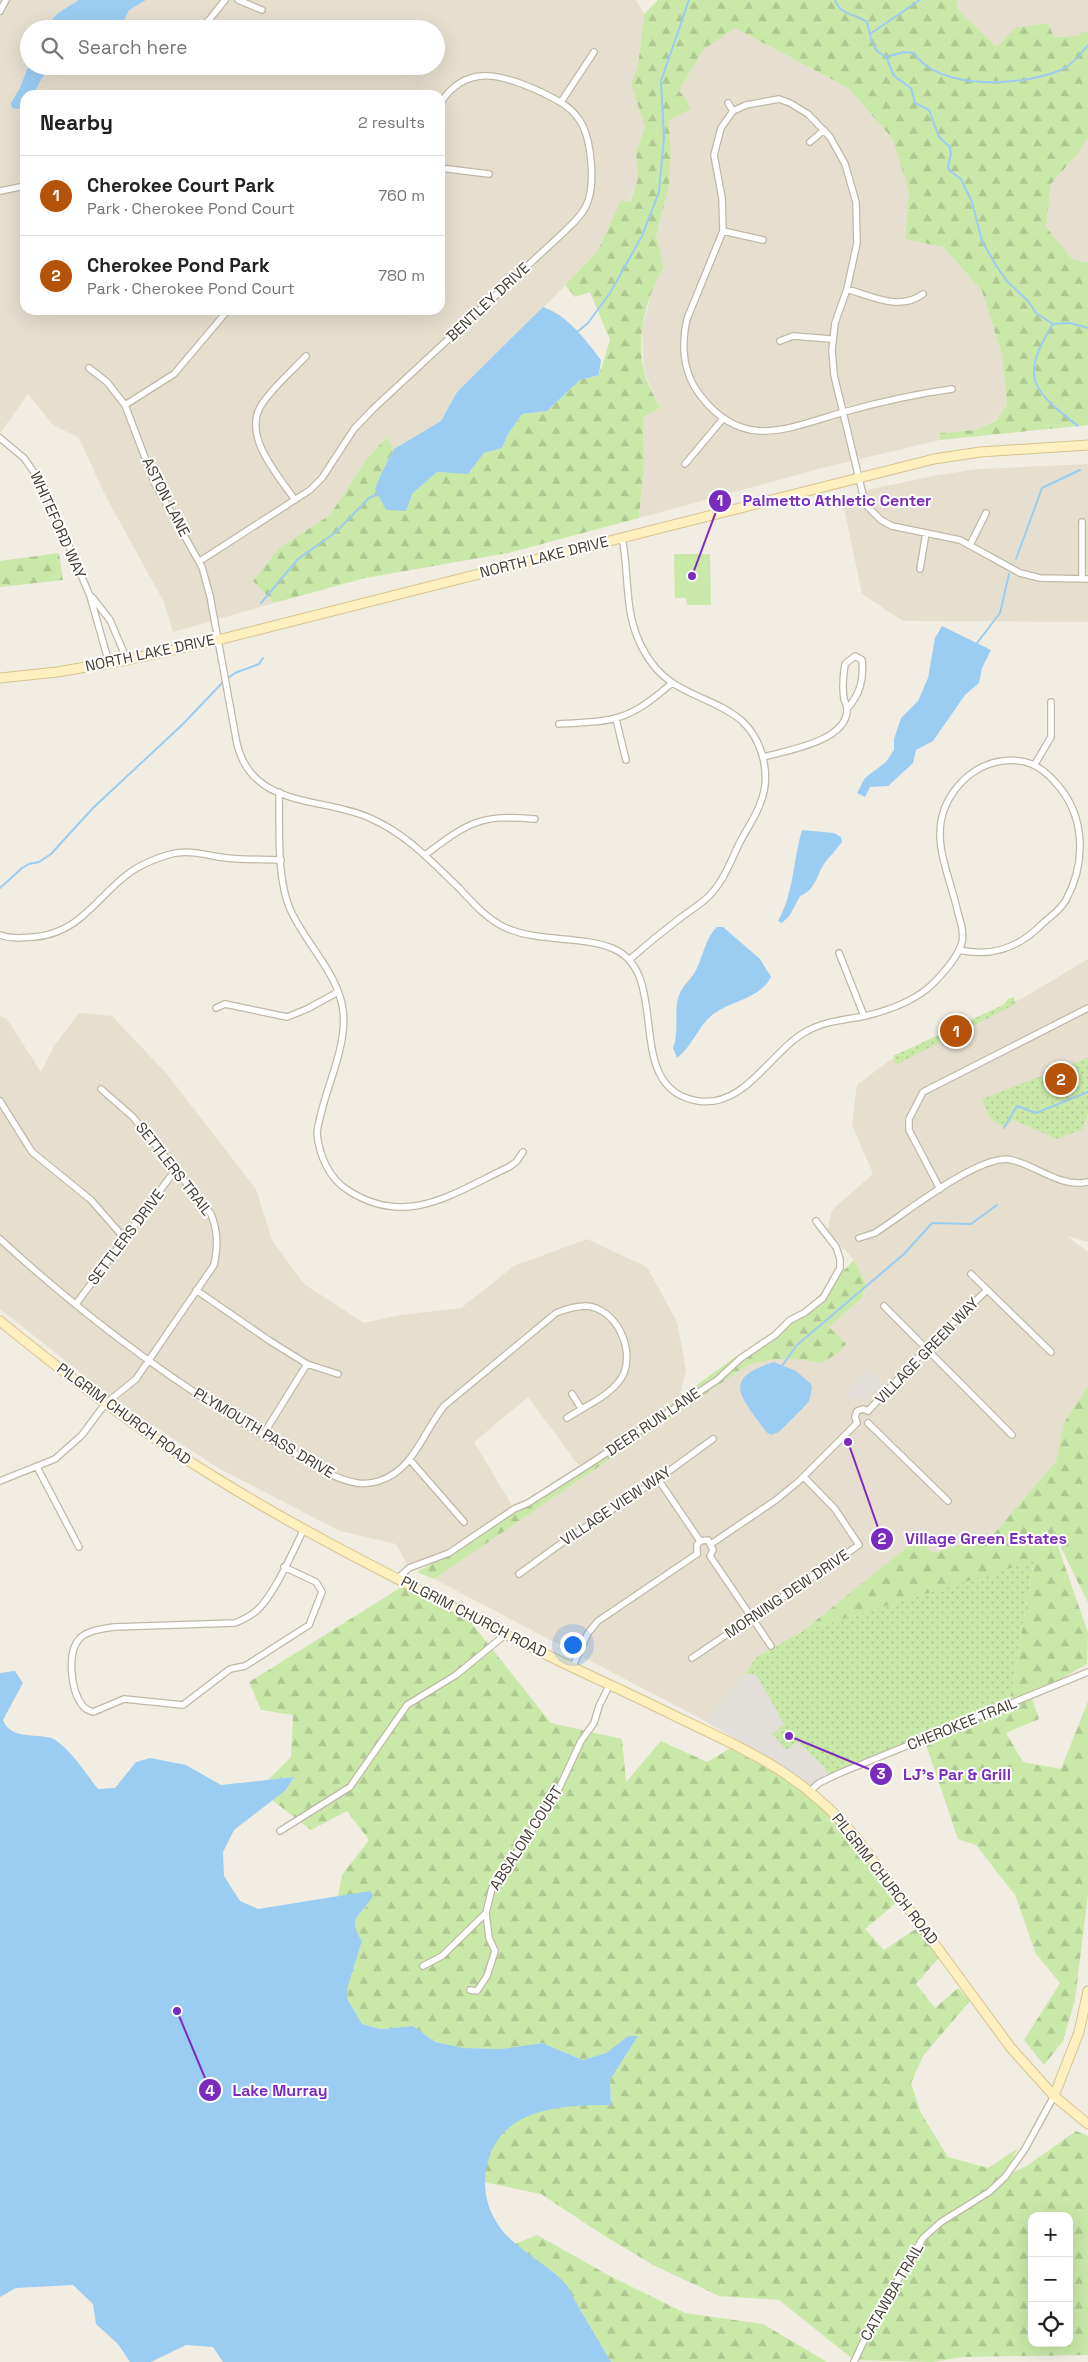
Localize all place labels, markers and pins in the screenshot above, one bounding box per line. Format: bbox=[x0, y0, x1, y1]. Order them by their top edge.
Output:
callout: Palmetto Athletic Center bbox=[708, 485, 942, 516]
pin: 1 bbox=[940, 1012, 972, 1050]
pin: 2 bbox=[1045, 1060, 1077, 1098]
callout: Village Green Estates bbox=[870, 1523, 1077, 1554]
callout: LJ's Par & Grill bbox=[868, 1758, 1021, 1789]
callout: Lake Murray bbox=[197, 2075, 338, 2106]

